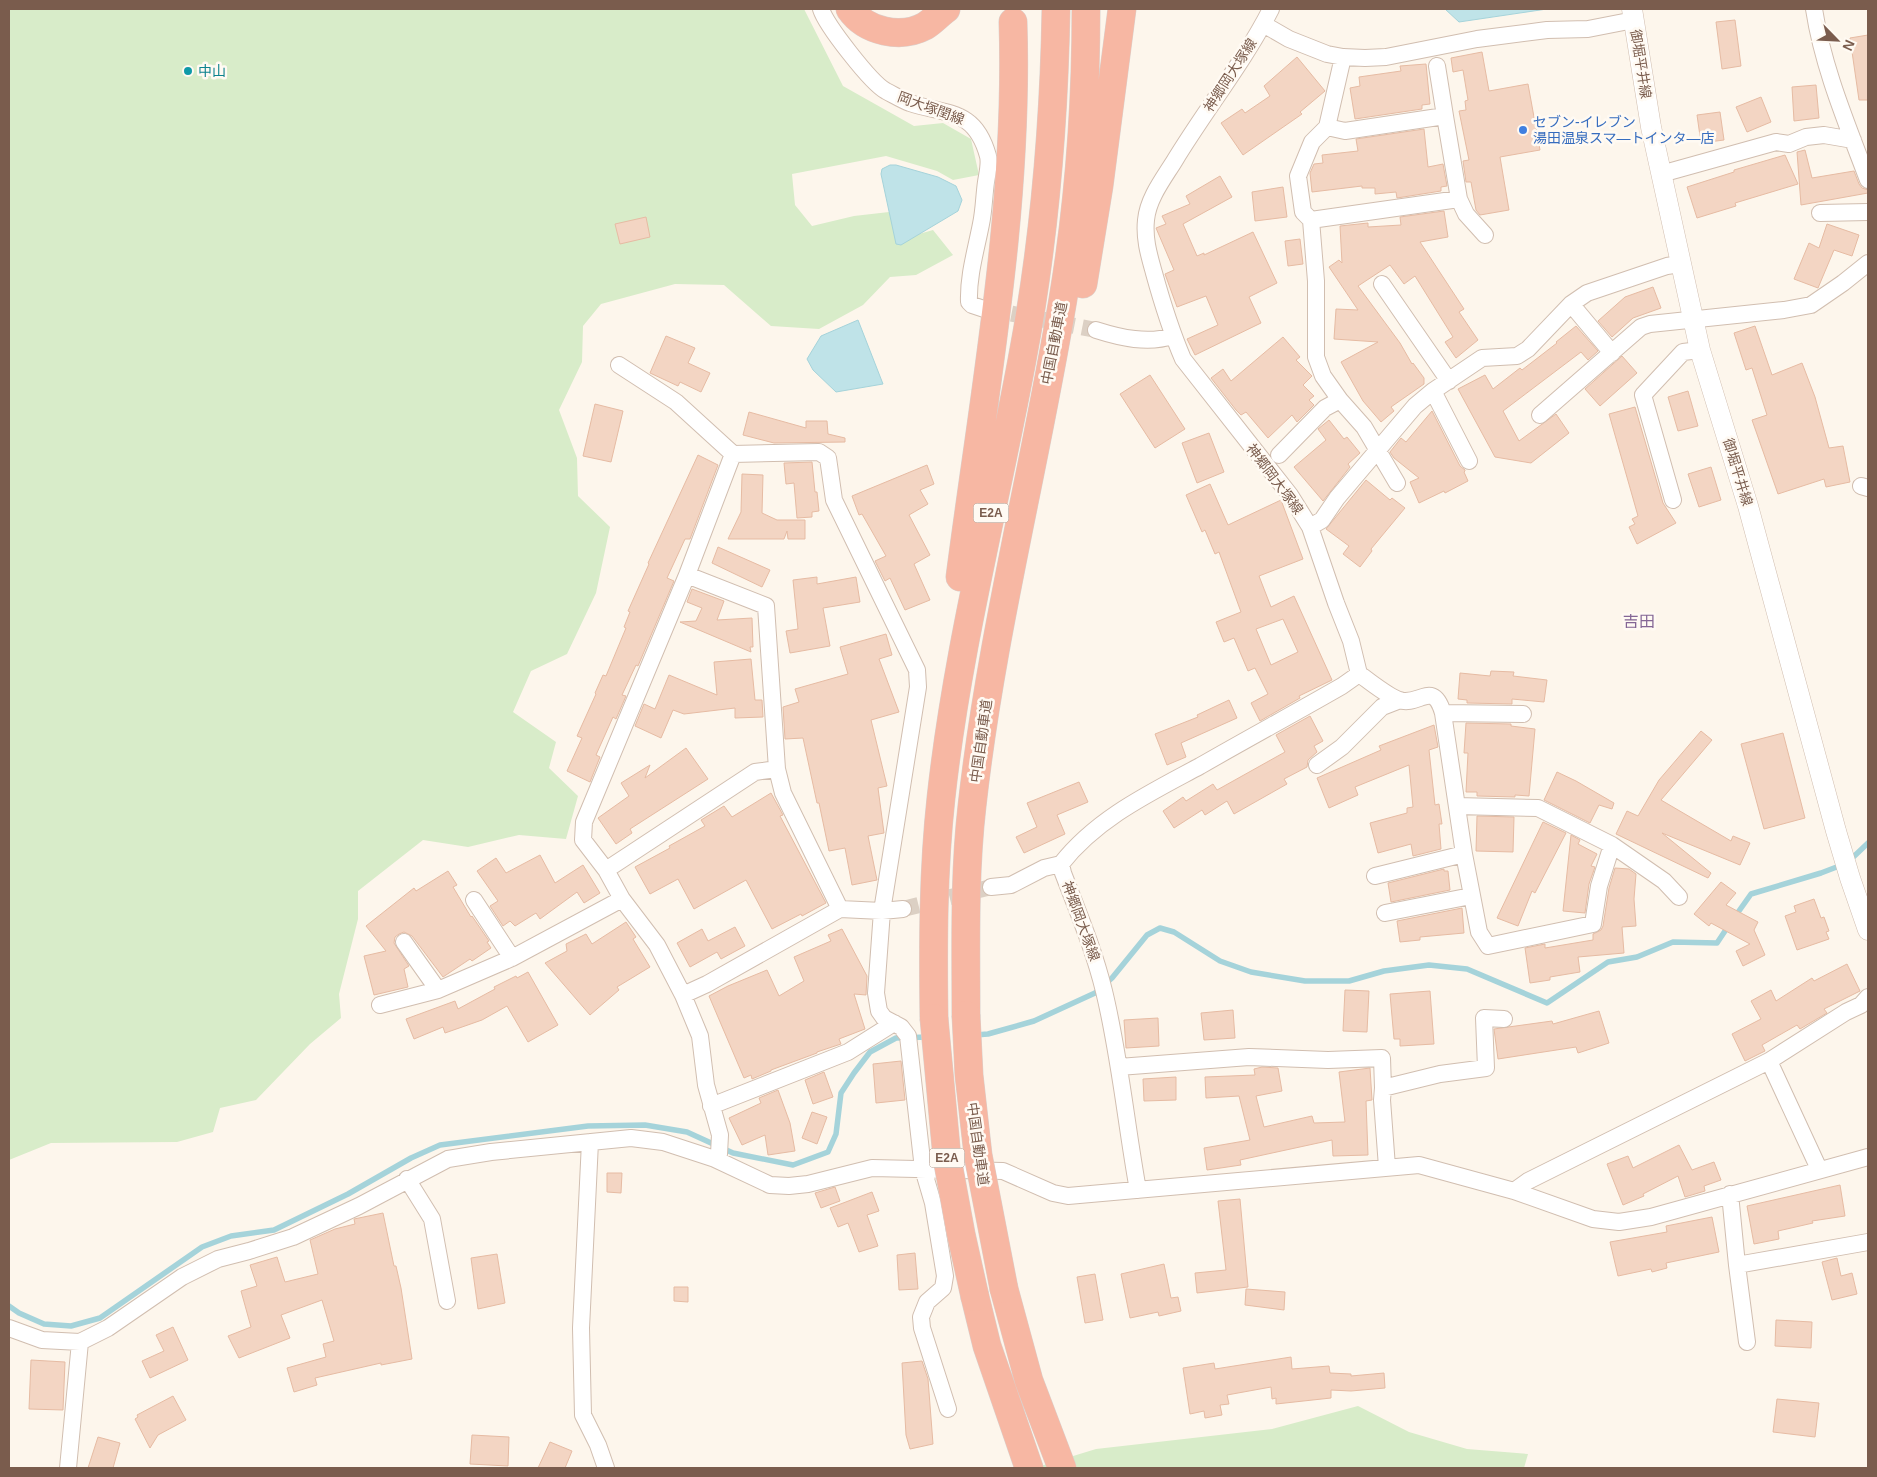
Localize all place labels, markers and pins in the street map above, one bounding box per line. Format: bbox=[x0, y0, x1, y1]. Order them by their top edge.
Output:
place label: 中山 bbox=[198, 63, 226, 79]
marker: 中山 bbox=[182, 65, 194, 77]
place label: セブン-イレブン 湯田温泉スマ―トインタ―店 bbox=[1533, 114, 1715, 146]
marker: セブン-イレブン 湯田温泉スマ―トインタ―店 bbox=[1517, 124, 1529, 136]

